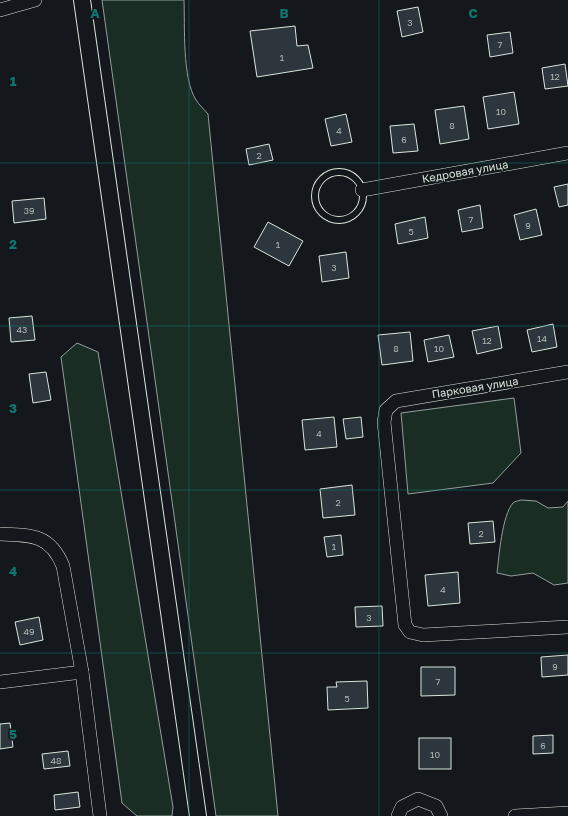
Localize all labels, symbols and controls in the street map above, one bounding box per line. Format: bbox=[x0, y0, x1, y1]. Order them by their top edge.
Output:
text: A bbox=[90, 5, 100, 21]
text: B bbox=[279, 5, 289, 21]
text: C bbox=[468, 5, 478, 21]
house number: 3 bbox=[407, 17, 413, 28]
house number: 7 bbox=[498, 39, 503, 50]
house number: 1 bbox=[280, 52, 285, 63]
house number: 12 bbox=[550, 71, 560, 82]
text: 1 bbox=[10, 73, 17, 89]
house number: 10 bbox=[496, 106, 506, 117]
house number: 8 bbox=[449, 120, 455, 131]
house number: 4 bbox=[336, 125, 342, 136]
house number: 6 bbox=[401, 134, 407, 145]
house number: 2 bbox=[256, 150, 262, 161]
street label: Кедровая улица bbox=[421, 157, 509, 185]
house number: 39 bbox=[24, 205, 34, 216]
house number: 7 bbox=[469, 214, 474, 225]
house number: 9 bbox=[525, 220, 531, 231]
house number: 5 bbox=[408, 226, 414, 237]
text: 2 bbox=[9, 236, 17, 252]
house number: 1 bbox=[276, 239, 281, 250]
house number: 3 bbox=[331, 262, 337, 273]
house number: 43 bbox=[17, 324, 27, 335]
house number: 14 bbox=[537, 333, 547, 344]
house number: 12 bbox=[482, 335, 492, 346]
house number: 8 bbox=[393, 343, 399, 354]
house number: 10 bbox=[434, 343, 444, 354]
street label: Парковая улица bbox=[431, 374, 519, 400]
text: 3 bbox=[9, 400, 17, 416]
house number: 4 bbox=[316, 428, 322, 439]
house number: 2 bbox=[335, 497, 341, 508]
house number: 2 bbox=[478, 528, 484, 539]
house number: 1 bbox=[332, 541, 337, 552]
text: 4 bbox=[9, 563, 17, 579]
house number: 4 bbox=[440, 584, 446, 595]
house number: 3 bbox=[366, 612, 372, 623]
house number: 49 bbox=[24, 626, 34, 637]
house number: 9 bbox=[552, 661, 558, 672]
house number: 7 bbox=[436, 676, 441, 687]
house number: 5 bbox=[344, 693, 350, 704]
text: 5 bbox=[9, 726, 17, 742]
house number: 6 bbox=[540, 740, 546, 751]
house number: 10 bbox=[430, 749, 440, 760]
house number: 48 bbox=[51, 755, 61, 766]

